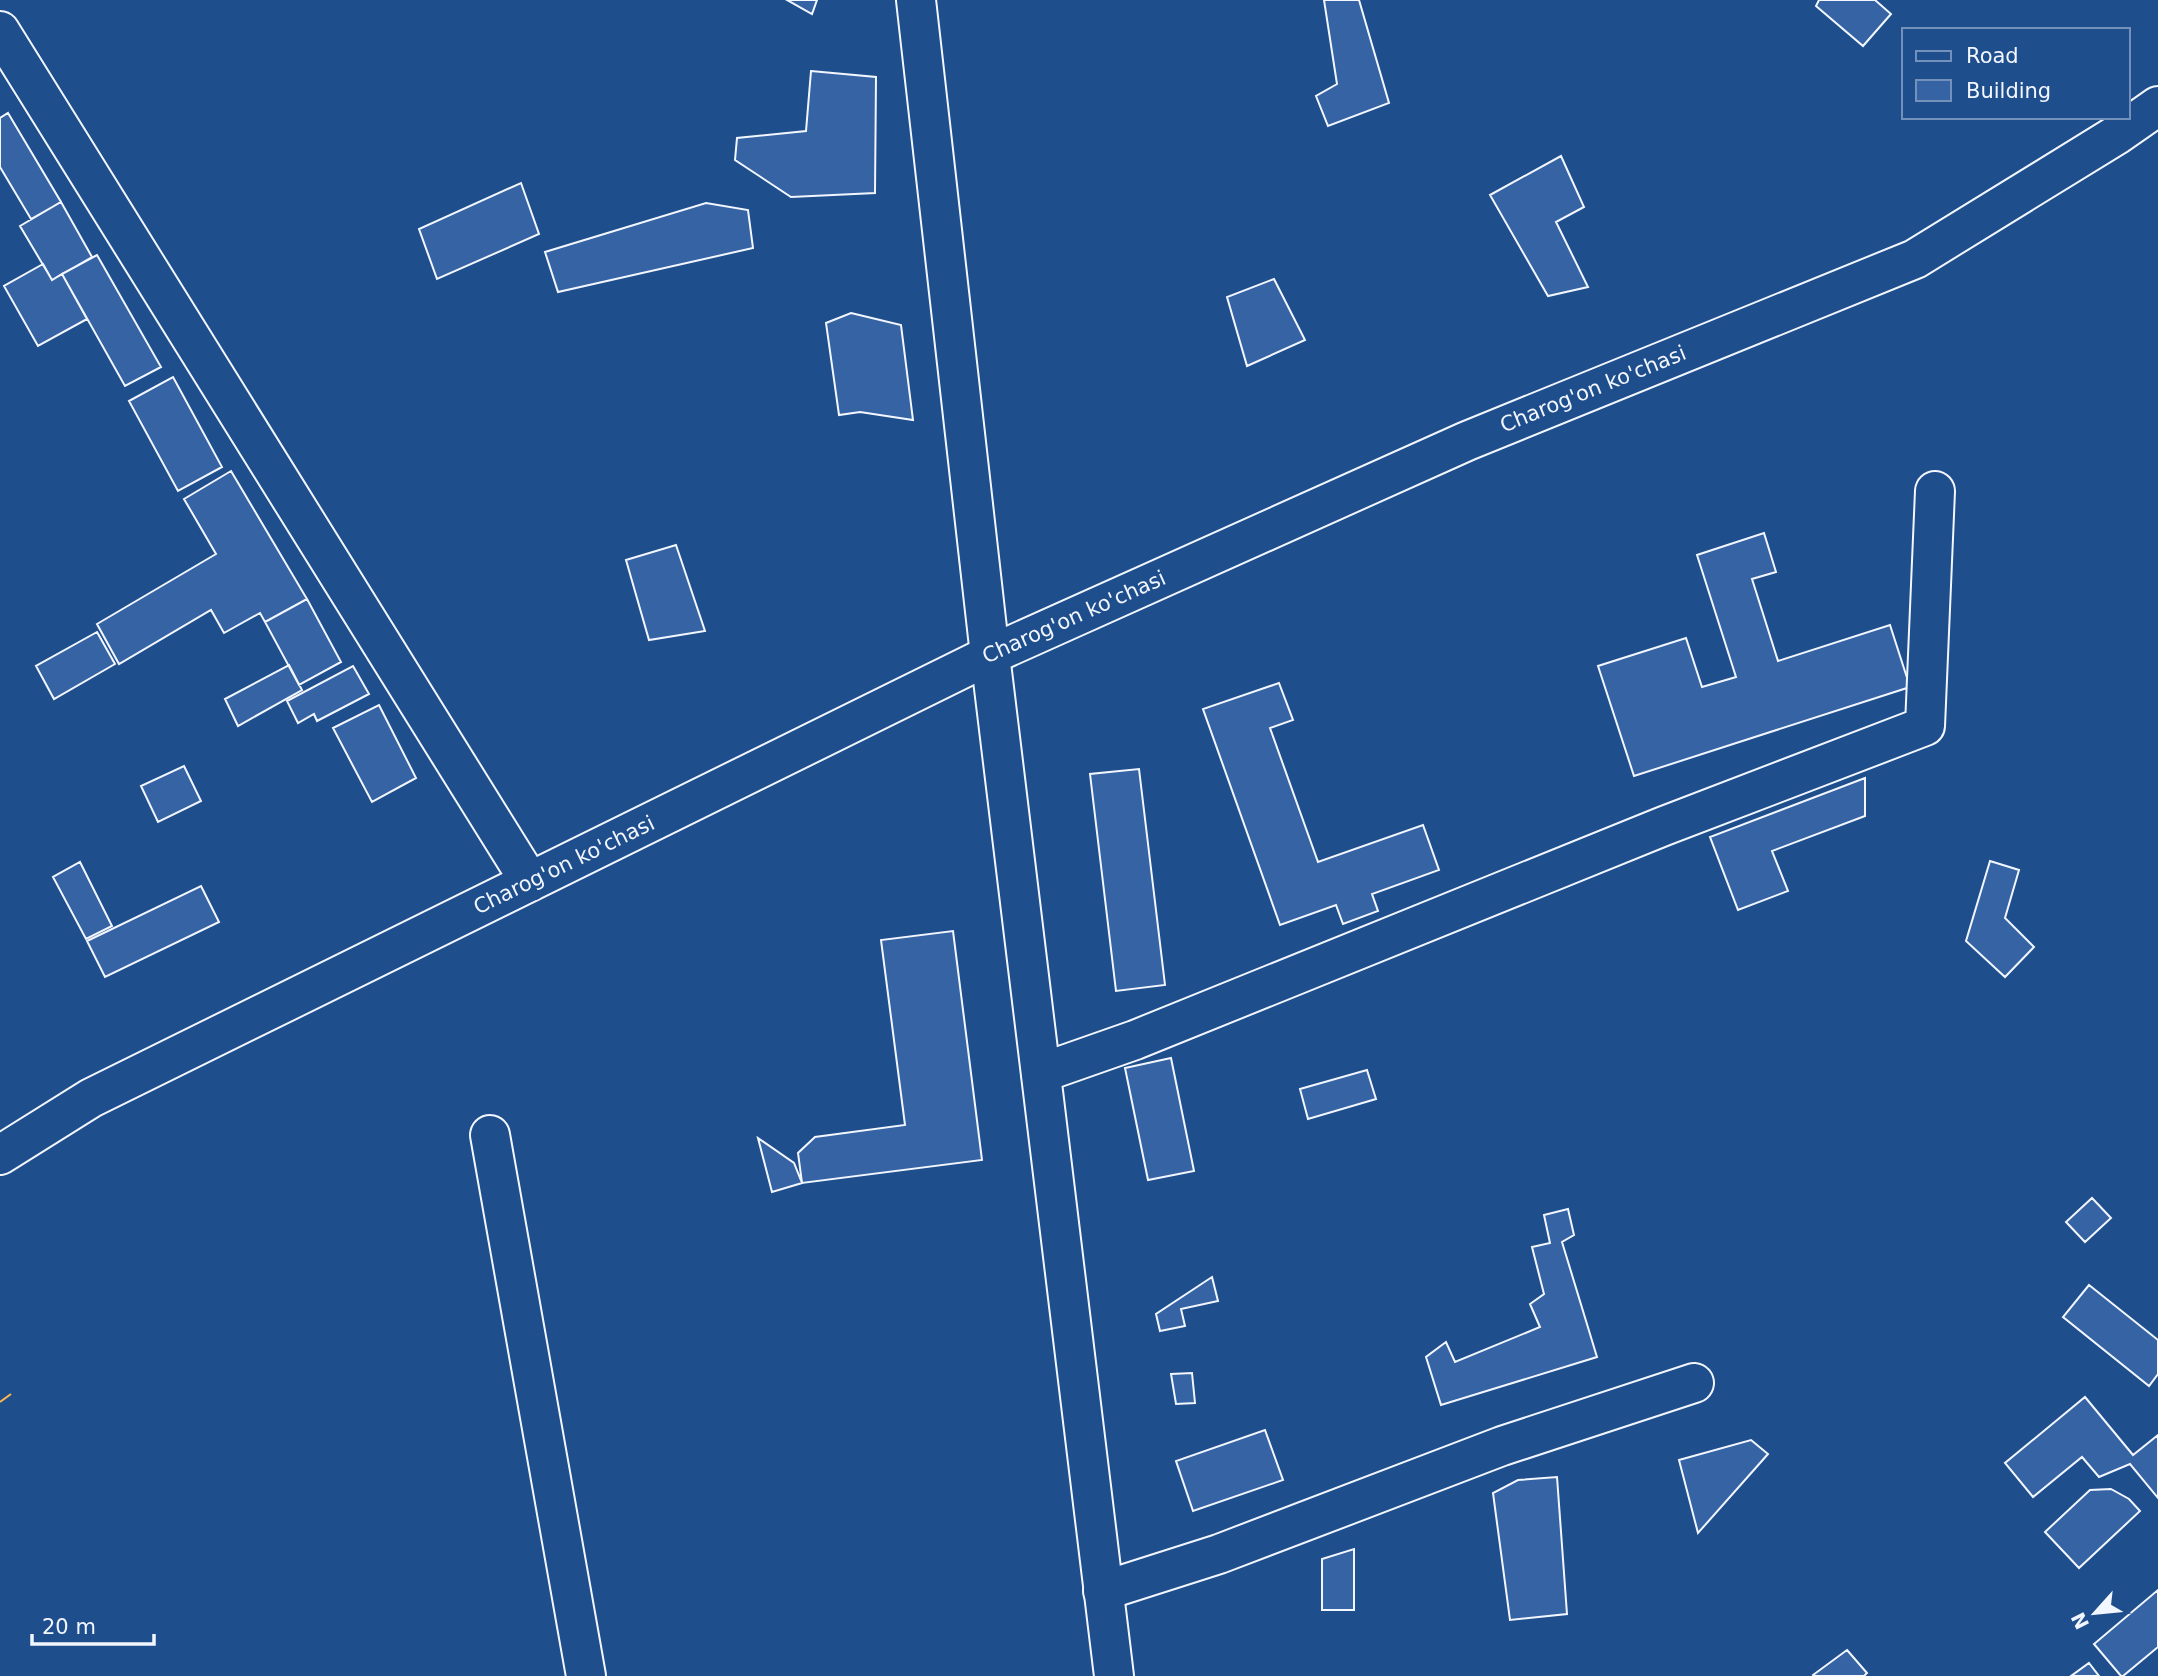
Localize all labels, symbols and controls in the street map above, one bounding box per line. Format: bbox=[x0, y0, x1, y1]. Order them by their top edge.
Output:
legend bbox=[1902, 28, 2130, 119]
text: Road bbox=[1966, 44, 2019, 68]
text: Building bbox=[1966, 79, 2051, 103]
street label: Charog'on ko'chasi bbox=[1497, 341, 1689, 437]
street label: Charog'on ko'chasi bbox=[979, 566, 1169, 668]
street label: Charog'on ko'chasi bbox=[470, 811, 658, 919]
north arrow bbox=[2060, 1578, 2130, 1648]
scale bar bbox=[32, 1602, 154, 1646]
text: N bbox=[2066, 1609, 2093, 1633]
text: 20 m bbox=[42, 1615, 96, 1639]

